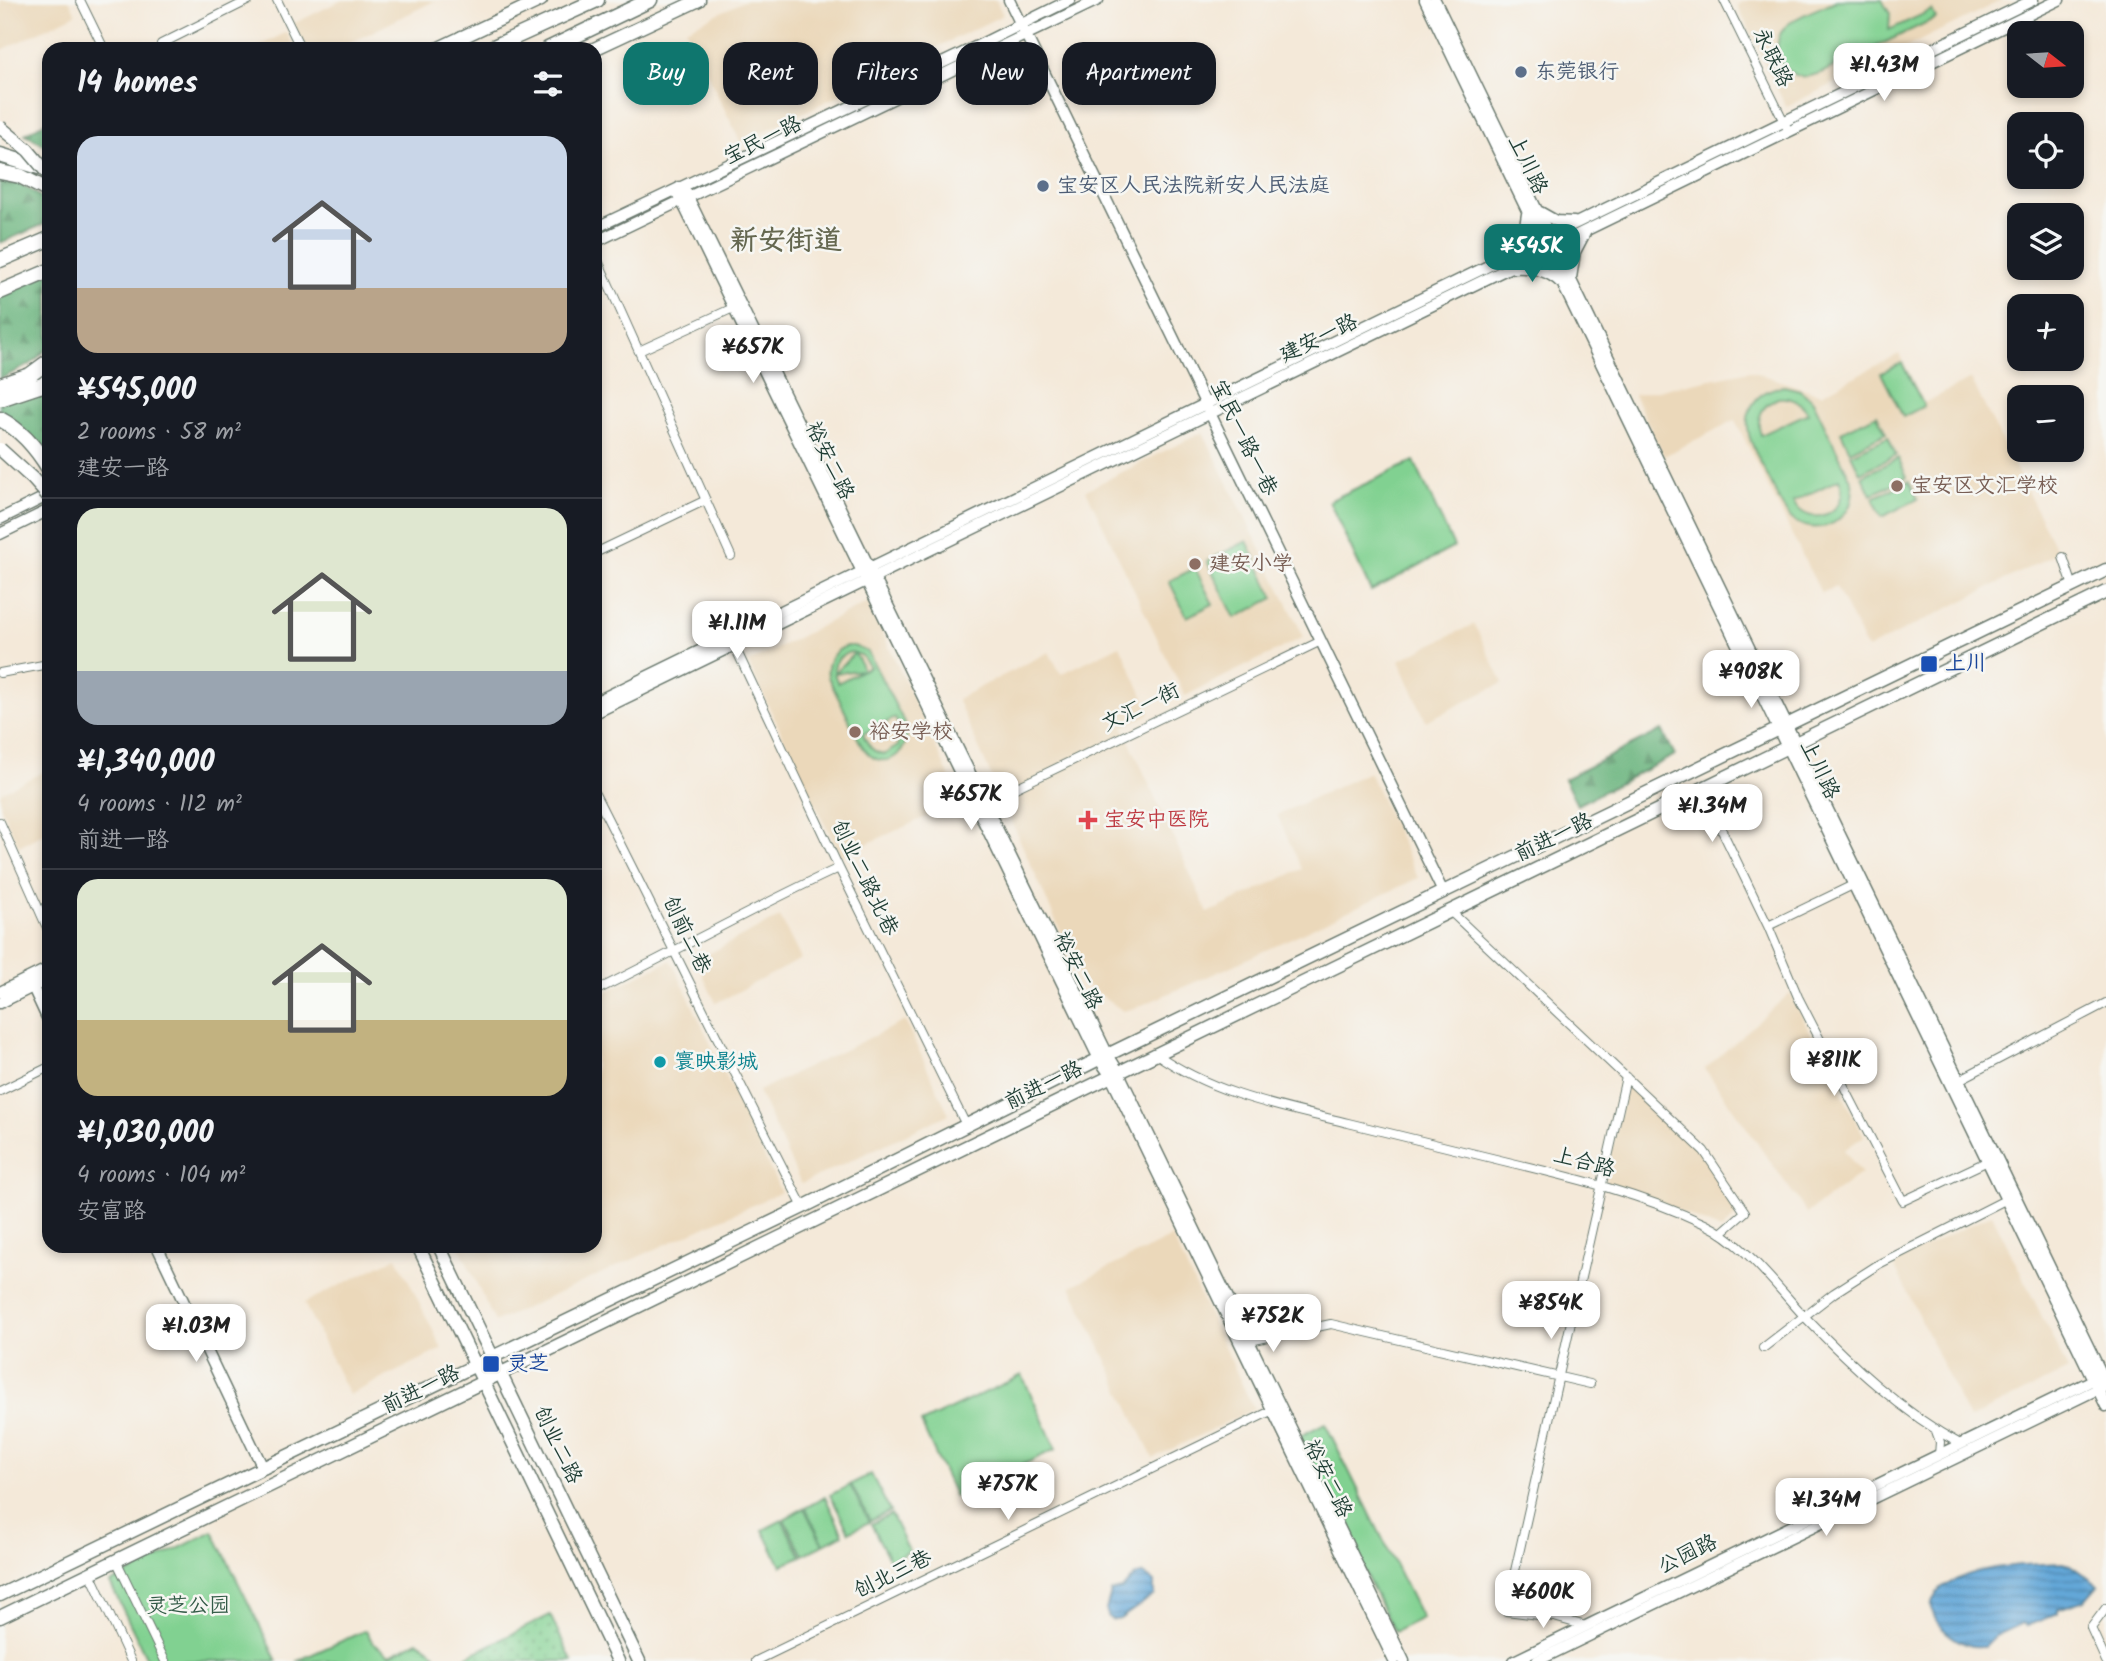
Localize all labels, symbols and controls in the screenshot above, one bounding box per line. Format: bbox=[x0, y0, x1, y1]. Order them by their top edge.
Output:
north arrow bbox=[2007, 21, 2084, 98]
map controls bbox=[2007, 21, 2084, 462]
street label: 永联路 bbox=[1743, 22, 1801, 94]
chip: Buy bbox=[623, 42, 709, 105]
chip: Rent bbox=[723, 42, 818, 105]
chip: Filters bbox=[832, 42, 942, 105]
chip: New bbox=[956, 42, 1048, 105]
chip: Apartment bbox=[1062, 42, 1216, 105]
pin: ¥1.43M bbox=[1827, 43, 1941, 103]
text: ¥1.43M bbox=[1849, 48, 1919, 84]
place label: 东莞银行 bbox=[1535, 56, 1619, 89]
text: 14 homes bbox=[77, 60, 198, 108]
marker: 东莞银行 bbox=[1513, 64, 1529, 80]
icon: filters bbox=[529, 65, 567, 103]
street label: 宝民一路 bbox=[718, 108, 808, 174]
button: locate bbox=[2007, 112, 2084, 189]
street label: 上川路 bbox=[1498, 129, 1556, 201]
place label: 宝安区人民法院新安人民法庭 bbox=[1057, 170, 1330, 203]
marker: 宝安区人民法院新安人民法庭 bbox=[1035, 178, 1051, 194]
icon: home bbox=[259, 182, 385, 308]
button: layers bbox=[2007, 203, 2084, 280]
district label: 新安街道 bbox=[730, 219, 842, 264]
pin: ¥545K bbox=[1483, 224, 1581, 284]
text: ¥545K bbox=[1500, 229, 1564, 265]
button: + bbox=[2007, 294, 2084, 371]
street label: 建安一路 bbox=[1274, 306, 1364, 372]
pin: ¥657K bbox=[704, 326, 802, 385]
text: ¥657K bbox=[722, 330, 784, 366]
text: ¥545,000 bbox=[77, 367, 196, 415]
street label: 宝民一路一巷 bbox=[1201, 374, 1285, 502]
button: − bbox=[2007, 385, 2084, 462]
text: 2 rooms · 58 m² bbox=[77, 415, 241, 451]
street label: 裕安二路 bbox=[796, 416, 862, 506]
text: 建安一路 bbox=[77, 451, 169, 487]
place label: 宝安区文汇学校 bbox=[1911, 470, 2058, 503]
marker: 宝安区文汇学校 bbox=[1889, 478, 1905, 494]
place label: 建安小学 bbox=[1209, 548, 1293, 581]
icon: home bbox=[259, 554, 385, 680]
marker: 建安小学 bbox=[1187, 556, 1203, 572]
pin: ¥1.11M bbox=[680, 602, 794, 661]
text: ¥1.11M bbox=[708, 606, 766, 642]
place label: 上川 bbox=[1945, 648, 1987, 681]
pin: ¥908K bbox=[1702, 650, 1800, 710]
marker: 上川 bbox=[1919, 654, 1939, 674]
text: ¥908K bbox=[1719, 655, 1784, 691]
street label: 文汇一街 bbox=[1096, 675, 1186, 741]
place label: 裕安学校 bbox=[869, 716, 953, 749]
marker: 裕安学校 bbox=[847, 724, 863, 740]
street label: 上川路 bbox=[1790, 734, 1848, 806]
text: ¥1,340,000 bbox=[77, 739, 215, 787]
pin: ¥657K bbox=[922, 772, 1020, 832]
text: ¥657K bbox=[940, 777, 1002, 813]
pin: ¥1.34M bbox=[1655, 784, 1769, 844]
text: 4 rooms · 112 m² bbox=[77, 787, 242, 823]
text: ¥1.34M bbox=[1677, 789, 1747, 825]
place label: 宝安中医院 bbox=[1104, 804, 1209, 837]
street label: 前进一路 bbox=[1509, 805, 1599, 871]
marker: 宝安中医院 bbox=[1078, 810, 1098, 830]
street label: 创业二路北巷 bbox=[822, 814, 906, 942]
text: 前进一路 bbox=[77, 823, 169, 859]
street label: 创前二巷 bbox=[653, 890, 719, 980]
icon: home bbox=[259, 925, 385, 1051]
street label: 裕安二路 bbox=[1044, 926, 1110, 1016]
pin: ¥811K bbox=[1785, 1038, 1883, 1098]
text: ¥811K bbox=[1806, 1043, 1862, 1079]
place label: 寰映影城 bbox=[674, 1046, 758, 1079]
street label: 前进一路 bbox=[999, 1053, 1089, 1119]
marker: 寰映影城 bbox=[652, 1054, 668, 1070]
text: ¥1,030,000 bbox=[77, 1110, 214, 1158]
street label: 上合路 bbox=[1549, 1139, 1619, 1187]
text: 4 rooms · 104 m² bbox=[77, 1158, 245, 1194]
text: 安富路 bbox=[77, 1194, 146, 1230]
pin: ¥854K bbox=[1502, 1282, 1600, 1341]
text: ¥854K bbox=[1518, 1286, 1584, 1322]
pin: ¥752K bbox=[1224, 1294, 1322, 1354]
text: ¥752K bbox=[1241, 1299, 1305, 1335]
pin: ¥1.03M bbox=[139, 1304, 253, 1364]
text: ¥1.03M bbox=[162, 1309, 230, 1345]
place label: 灵芝 bbox=[507, 1348, 549, 1381]
marker: 灵芝 bbox=[481, 1354, 501, 1374]
street label: 前进一路 bbox=[376, 1357, 466, 1423]
street label: 创业二路 bbox=[524, 1400, 590, 1490]
street label: 裕安二路 bbox=[1294, 1434, 1360, 1524]
pin: ¥757K bbox=[959, 1462, 1057, 1522]
text: ¥757K bbox=[977, 1467, 1039, 1503]
pin: ¥1.34M bbox=[1769, 1478, 1883, 1538]
text: ¥1.34M bbox=[1791, 1483, 1861, 1519]
street label: 公园路 bbox=[1652, 1526, 1724, 1584]
street label: 创北三巷 bbox=[848, 1542, 938, 1608]
pin: ¥600K bbox=[1494, 1570, 1592, 1630]
text: ¥600K bbox=[1511, 1575, 1575, 1611]
park label: 灵芝公园 bbox=[146, 1590, 230, 1623]

